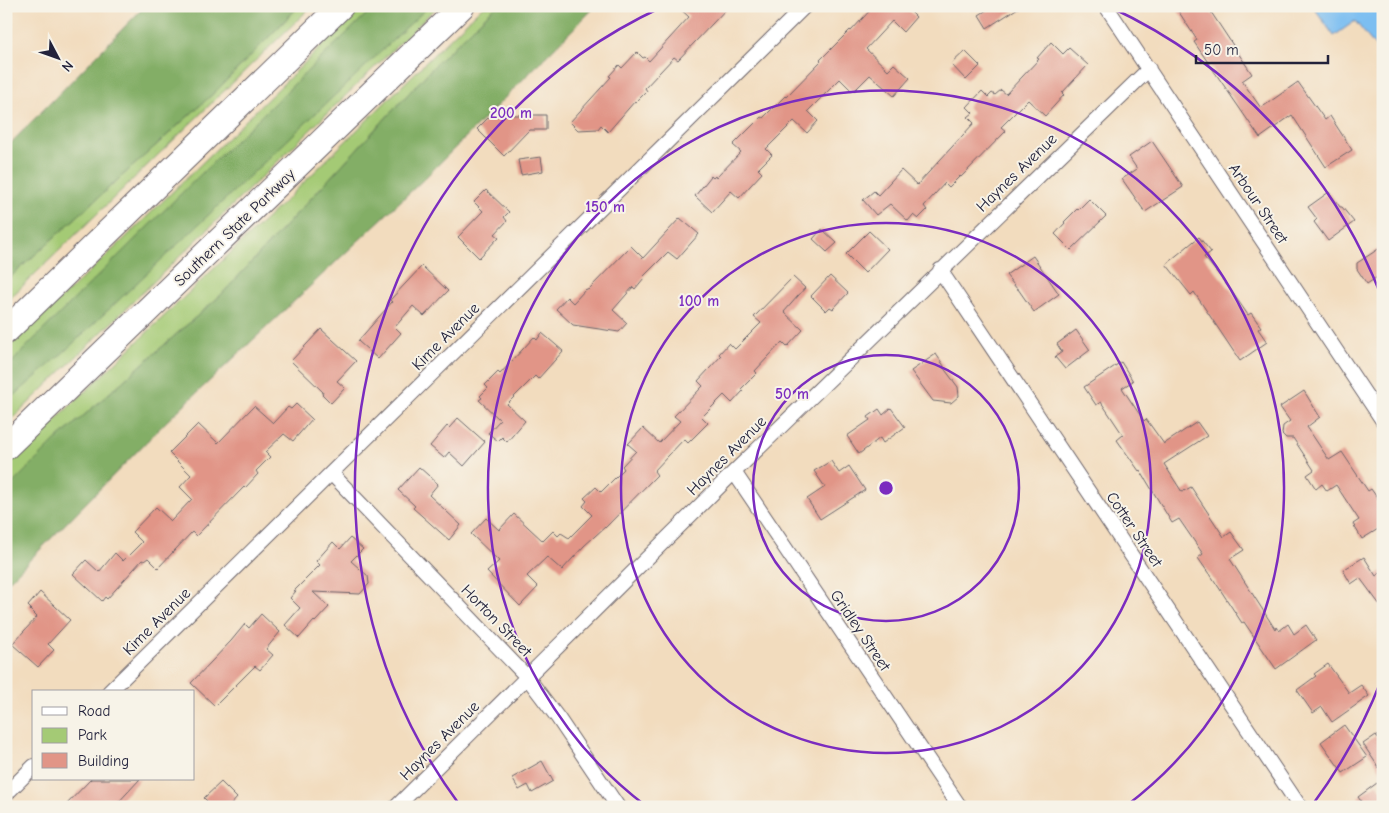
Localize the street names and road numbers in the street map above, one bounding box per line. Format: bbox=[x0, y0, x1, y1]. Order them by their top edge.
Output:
street label: Haynes Avenue bbox=[973, 130, 1061, 216]
street label: Arbour Street bbox=[1225, 160, 1292, 247]
street label: Southern State Parkway bbox=[170, 165, 300, 290]
street label: Kime Avenue bbox=[408, 299, 483, 374]
street label: Haynes Avenue bbox=[683, 412, 770, 499]
street label: Cotter Street bbox=[1102, 489, 1166, 571]
street label: Horton Street bbox=[457, 581, 535, 661]
street label: Kime Avenue bbox=[119, 584, 194, 659]
street label: Gridley Street bbox=[826, 587, 894, 675]
street label: Haynes Avenue bbox=[396, 697, 483, 784]

